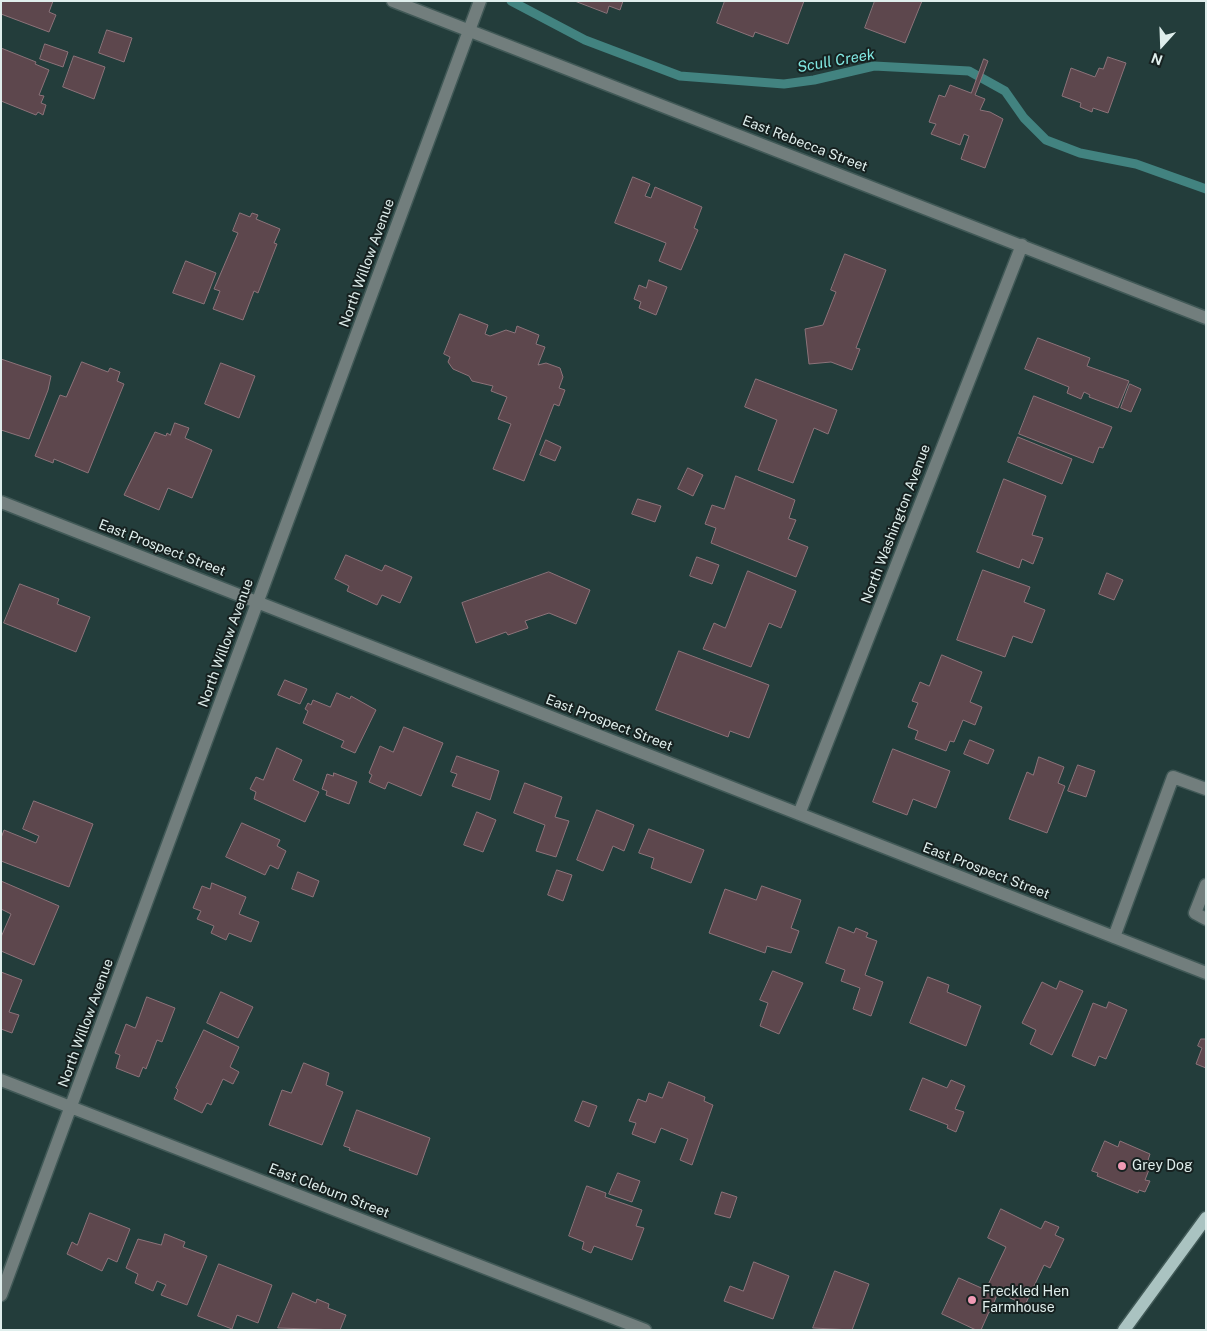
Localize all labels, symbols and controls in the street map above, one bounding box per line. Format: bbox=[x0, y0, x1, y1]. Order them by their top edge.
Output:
north arrow bbox=[1137, 20, 1187, 70]
water label: Scull Creek bbox=[796, 45, 876, 77]
text: N bbox=[1149, 50, 1165, 68]
street label: East Rebecca Street bbox=[740, 112, 870, 176]
street label: North Willow Avenue bbox=[336, 196, 398, 330]
street label: North Washington Avenue bbox=[858, 442, 934, 606]
street label: East Prospect Street bbox=[96, 516, 228, 580]
street label: North Willow Avenue bbox=[195, 576, 257, 710]
street label: East Prospect Street bbox=[543, 691, 675, 755]
street label: East Prospect Street bbox=[920, 839, 1052, 903]
street label: North Willow Avenue bbox=[55, 956, 117, 1090]
place label: Grey Dog bbox=[1132, 1158, 1193, 1174]
street label: East Cleburn Street bbox=[266, 1160, 392, 1222]
marker: Grey Dog bbox=[1116, 1160, 1128, 1172]
place label: Freckled Hen Farmhouse bbox=[982, 1284, 1069, 1316]
marker: Freckled Hen Farmhouse bbox=[966, 1294, 978, 1306]

